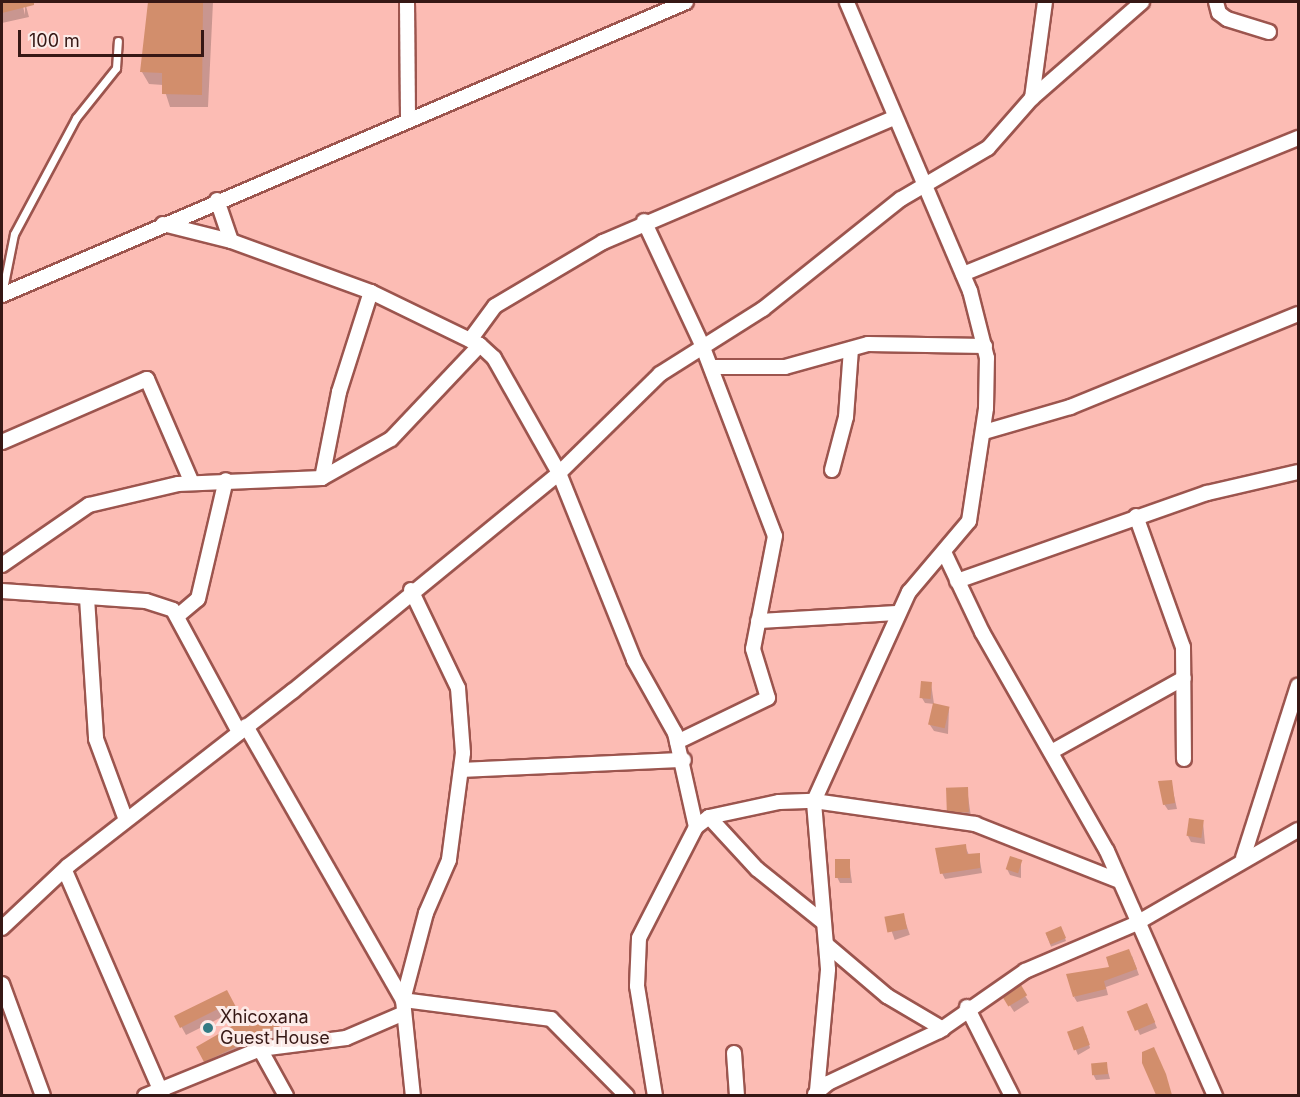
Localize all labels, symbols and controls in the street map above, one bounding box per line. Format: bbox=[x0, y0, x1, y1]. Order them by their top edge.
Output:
scale bar bbox=[21, 18, 207, 56]
text: 100 m bbox=[29, 30, 80, 51]
place label: Xhicoxana Guest House bbox=[220, 1007, 330, 1050]
marker: Xhicoxana Guest House bbox=[201, 1021, 215, 1035]

